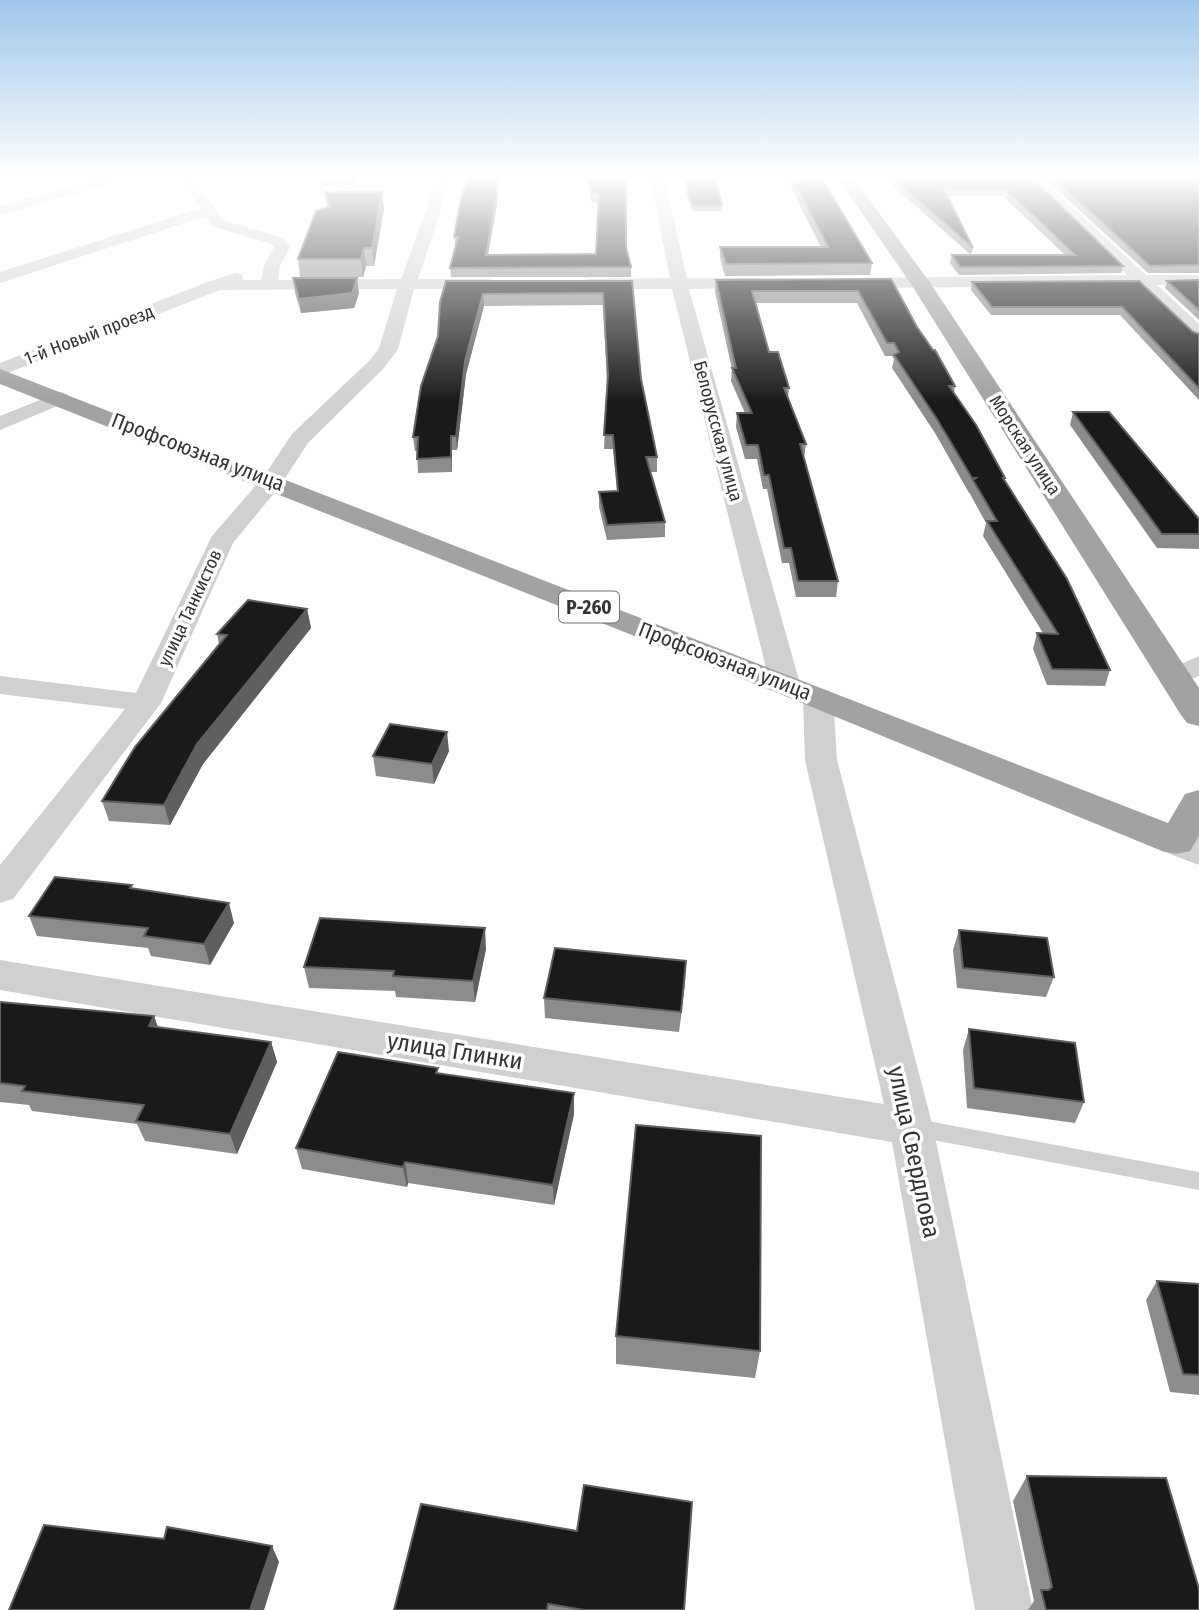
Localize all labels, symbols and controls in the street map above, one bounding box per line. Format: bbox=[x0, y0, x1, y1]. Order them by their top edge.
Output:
street label: 1-й Новый проезд bbox=[21, 300, 157, 370]
street label: Белорусская улица bbox=[689, 358, 747, 504]
street label: Морская улица bbox=[985, 391, 1066, 499]
street label: Профсоюзная улица bbox=[108, 407, 288, 497]
street label: улица Танкистов bbox=[153, 546, 227, 670]
road number: Р-260 bbox=[559, 592, 619, 622]
street label: Профсоюзная улица bbox=[635, 616, 815, 706]
street label: улица Глинки bbox=[385, 1026, 525, 1076]
street label: улица Свердлова bbox=[882, 1064, 946, 1240]

